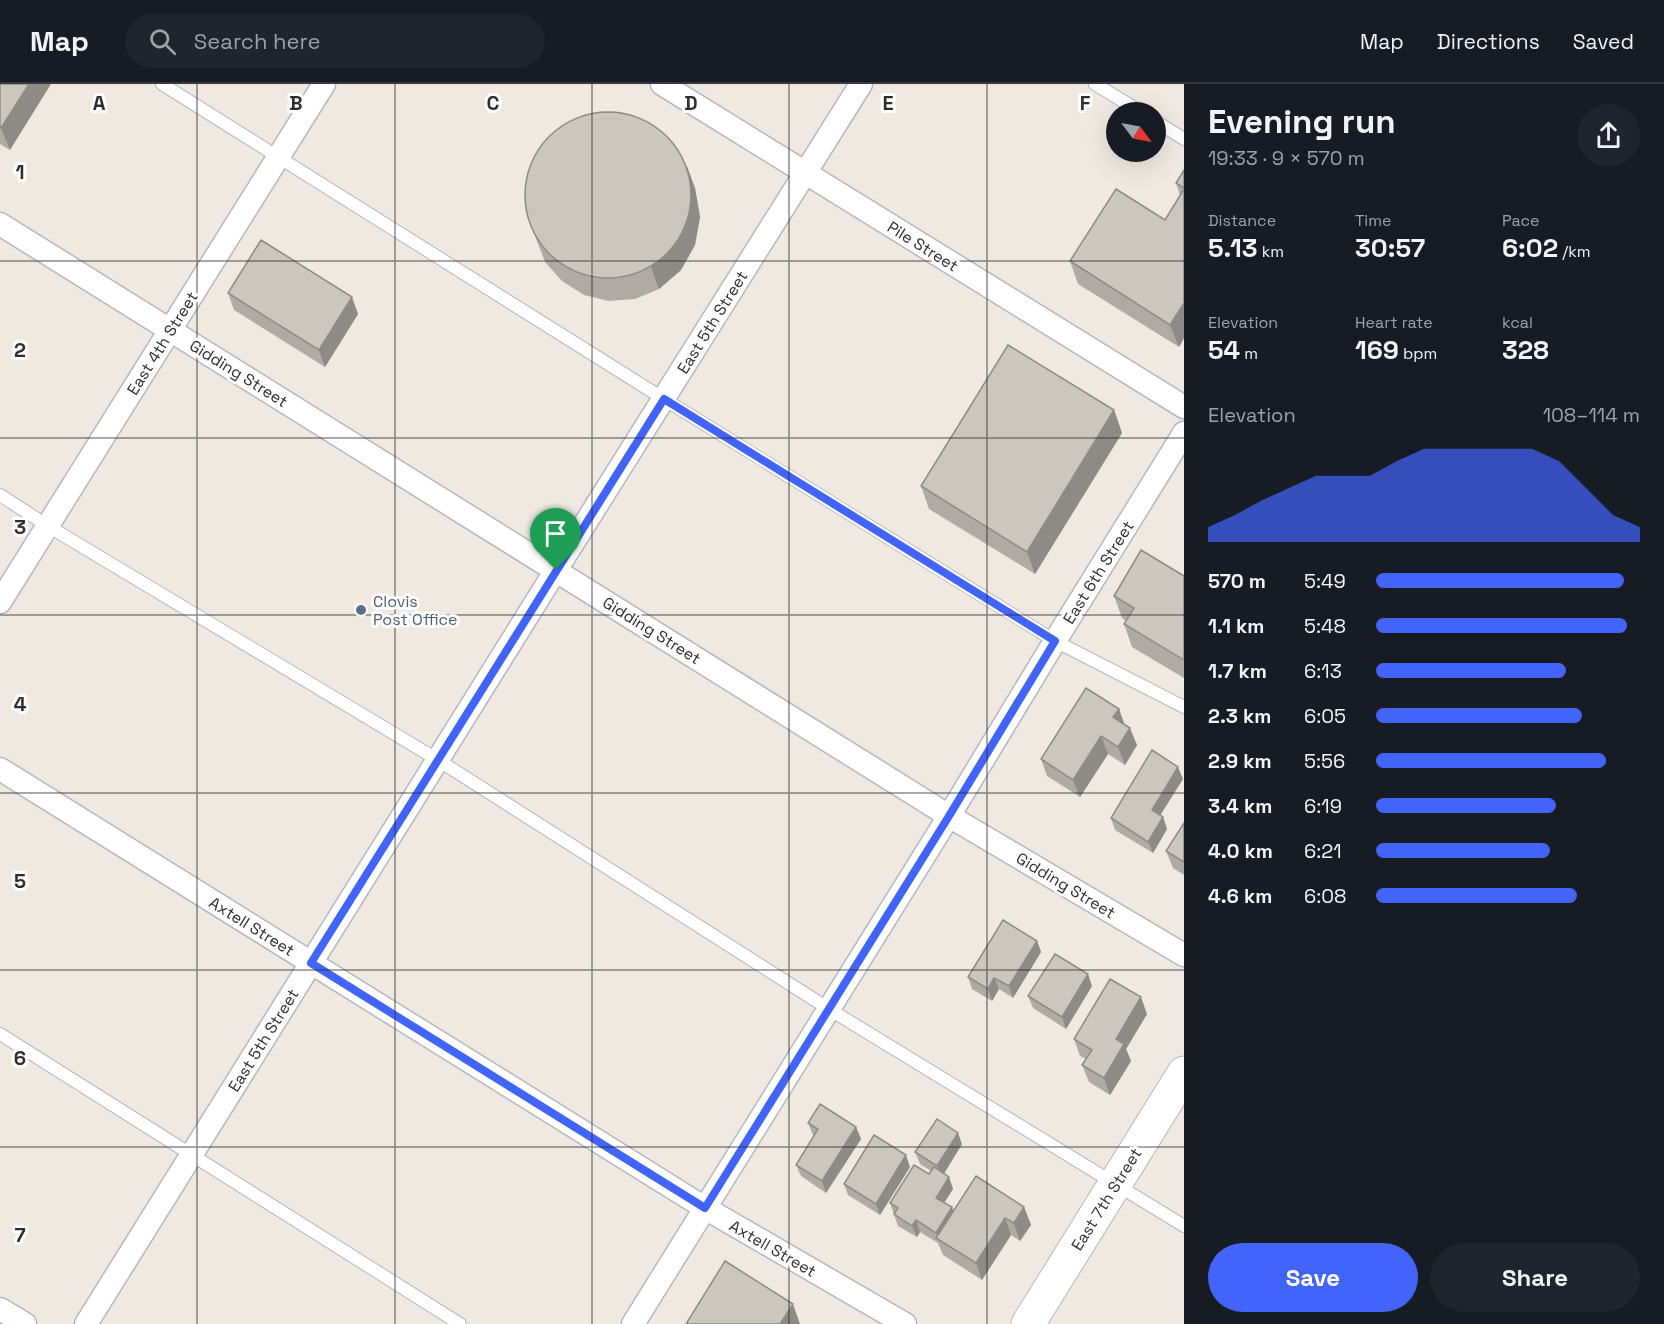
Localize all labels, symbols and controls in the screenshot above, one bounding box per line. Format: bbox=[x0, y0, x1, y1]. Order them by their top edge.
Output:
search box bbox=[125, 14, 545, 68]
text: Map bbox=[30, 23, 89, 59]
icon: search bbox=[146, 25, 179, 58]
text: Search here bbox=[194, 27, 321, 55]
text: Map bbox=[1360, 28, 1404, 55]
text: Directions bbox=[1437, 28, 1540, 55]
text: Saved bbox=[1573, 28, 1634, 55]
text: A bbox=[93, 90, 106, 116]
text: B bbox=[289, 90, 303, 116]
text: C bbox=[487, 90, 500, 116]
text: D bbox=[684, 90, 698, 116]
text: E bbox=[882, 90, 894, 116]
text: F bbox=[1080, 90, 1091, 116]
text: Evening run bbox=[1208, 101, 1396, 143]
north arrow bbox=[1106, 102, 1166, 162]
map controls bbox=[1106, 102, 1166, 162]
button: share bbox=[1577, 104, 1640, 167]
text: 19:33 · 9 × 570 m bbox=[1208, 145, 1365, 171]
text: 1 bbox=[15, 159, 25, 185]
text: Distance bbox=[1208, 210, 1276, 231]
text: Time bbox=[1355, 210, 1391, 231]
text: Pace bbox=[1502, 210, 1539, 231]
street label: Pile Street bbox=[883, 216, 962, 277]
text: 5.13 bbox=[1208, 231, 1258, 265]
text: 30:57 bbox=[1355, 231, 1425, 265]
text: 6:02 bbox=[1502, 231, 1558, 265]
text: km bbox=[1258, 241, 1284, 262]
text: /km bbox=[1558, 241, 1591, 262]
street label: East 5th Street bbox=[672, 267, 752, 378]
street label: East 4th Street bbox=[122, 288, 203, 399]
text: Elevation bbox=[1208, 312, 1278, 333]
text: Heart rate bbox=[1355, 312, 1433, 333]
text: kcal bbox=[1502, 312, 1533, 333]
text: 54 bbox=[1208, 333, 1240, 367]
text: 169 bbox=[1355, 333, 1399, 367]
text: 328 bbox=[1502, 333, 1549, 367]
street label: Gidding Street bbox=[186, 335, 292, 412]
text: 2 bbox=[14, 337, 26, 363]
text: m bbox=[1240, 343, 1258, 364]
text: bpm bbox=[1399, 343, 1437, 364]
text: Elevation bbox=[1208, 402, 1296, 428]
text: 108–114 m bbox=[1543, 402, 1640, 428]
pin bbox=[530, 508, 581, 570]
text: 3 bbox=[14, 514, 26, 540]
icon: arrive bbox=[539, 517, 572, 550]
street label: East 6th Street bbox=[1058, 517, 1139, 628]
text: 570 m bbox=[1208, 568, 1266, 594]
text: 5:49 bbox=[1304, 568, 1346, 594]
place label: Clovis Post Office bbox=[373, 591, 457, 630]
street label: Gidding Street bbox=[599, 592, 705, 669]
marker: Clovis Post Office bbox=[354, 603, 368, 617]
text: 1.1 km bbox=[1208, 613, 1264, 639]
text: 5:48 bbox=[1304, 613, 1346, 639]
text: 1.7 km bbox=[1208, 658, 1267, 684]
text: 6:13 bbox=[1304, 658, 1342, 684]
text: 4 bbox=[14, 691, 27, 717]
text: 2.3 km bbox=[1208, 703, 1271, 729]
text: 6:05 bbox=[1304, 703, 1346, 729]
text: 2.9 km bbox=[1208, 748, 1272, 774]
text: 5:56 bbox=[1304, 748, 1345, 774]
text: 3.4 km bbox=[1208, 793, 1272, 819]
text: 6:19 bbox=[1304, 793, 1342, 819]
text: 4.0 km bbox=[1208, 838, 1273, 864]
text: 6:21 bbox=[1304, 838, 1342, 864]
street label: Gidding Street bbox=[1012, 848, 1119, 923]
text: 5 bbox=[14, 868, 26, 894]
text: 4.6 km bbox=[1208, 883, 1272, 909]
text: 6:08 bbox=[1304, 883, 1347, 909]
street label: Axtell Street bbox=[205, 892, 298, 961]
street label: East 5th Street bbox=[223, 985, 303, 1096]
text: 6 bbox=[14, 1045, 26, 1071]
street label: East 7th Street bbox=[1067, 1144, 1146, 1254]
street label: Axtell Street bbox=[726, 1215, 820, 1282]
text: 7 bbox=[14, 1222, 26, 1248]
button: Save bbox=[1208, 1243, 1418, 1312]
button: Share bbox=[1430, 1243, 1640, 1312]

